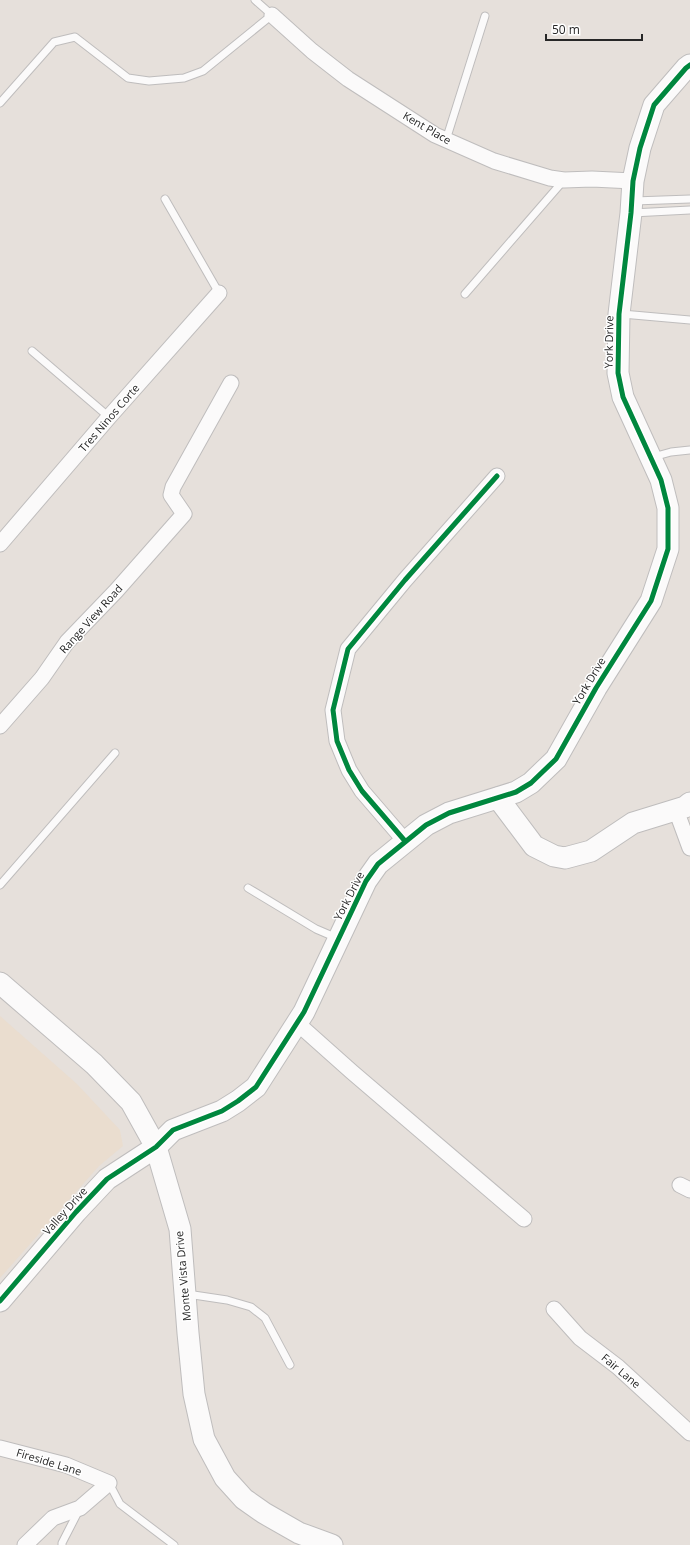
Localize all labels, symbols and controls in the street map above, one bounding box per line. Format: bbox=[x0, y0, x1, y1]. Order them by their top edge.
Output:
scale bar bbox=[546, 16, 642, 42]
text: 50 m bbox=[552, 21, 580, 38]
street label: Kent Place bbox=[400, 108, 454, 147]
street label: York Drive bbox=[601, 315, 616, 369]
street label: Tres Ninos Corte bbox=[75, 380, 142, 455]
street label: Range View Road bbox=[56, 581, 126, 656]
street label: York Drive bbox=[569, 654, 609, 707]
street label: York Drive bbox=[330, 869, 367, 923]
street label: Valley Drive bbox=[39, 1183, 90, 1238]
street label: Monte Vista Drive bbox=[171, 1230, 194, 1322]
street label: Fair Lane bbox=[599, 1350, 644, 1391]
street label: Fireside Lane bbox=[15, 1444, 84, 1479]

